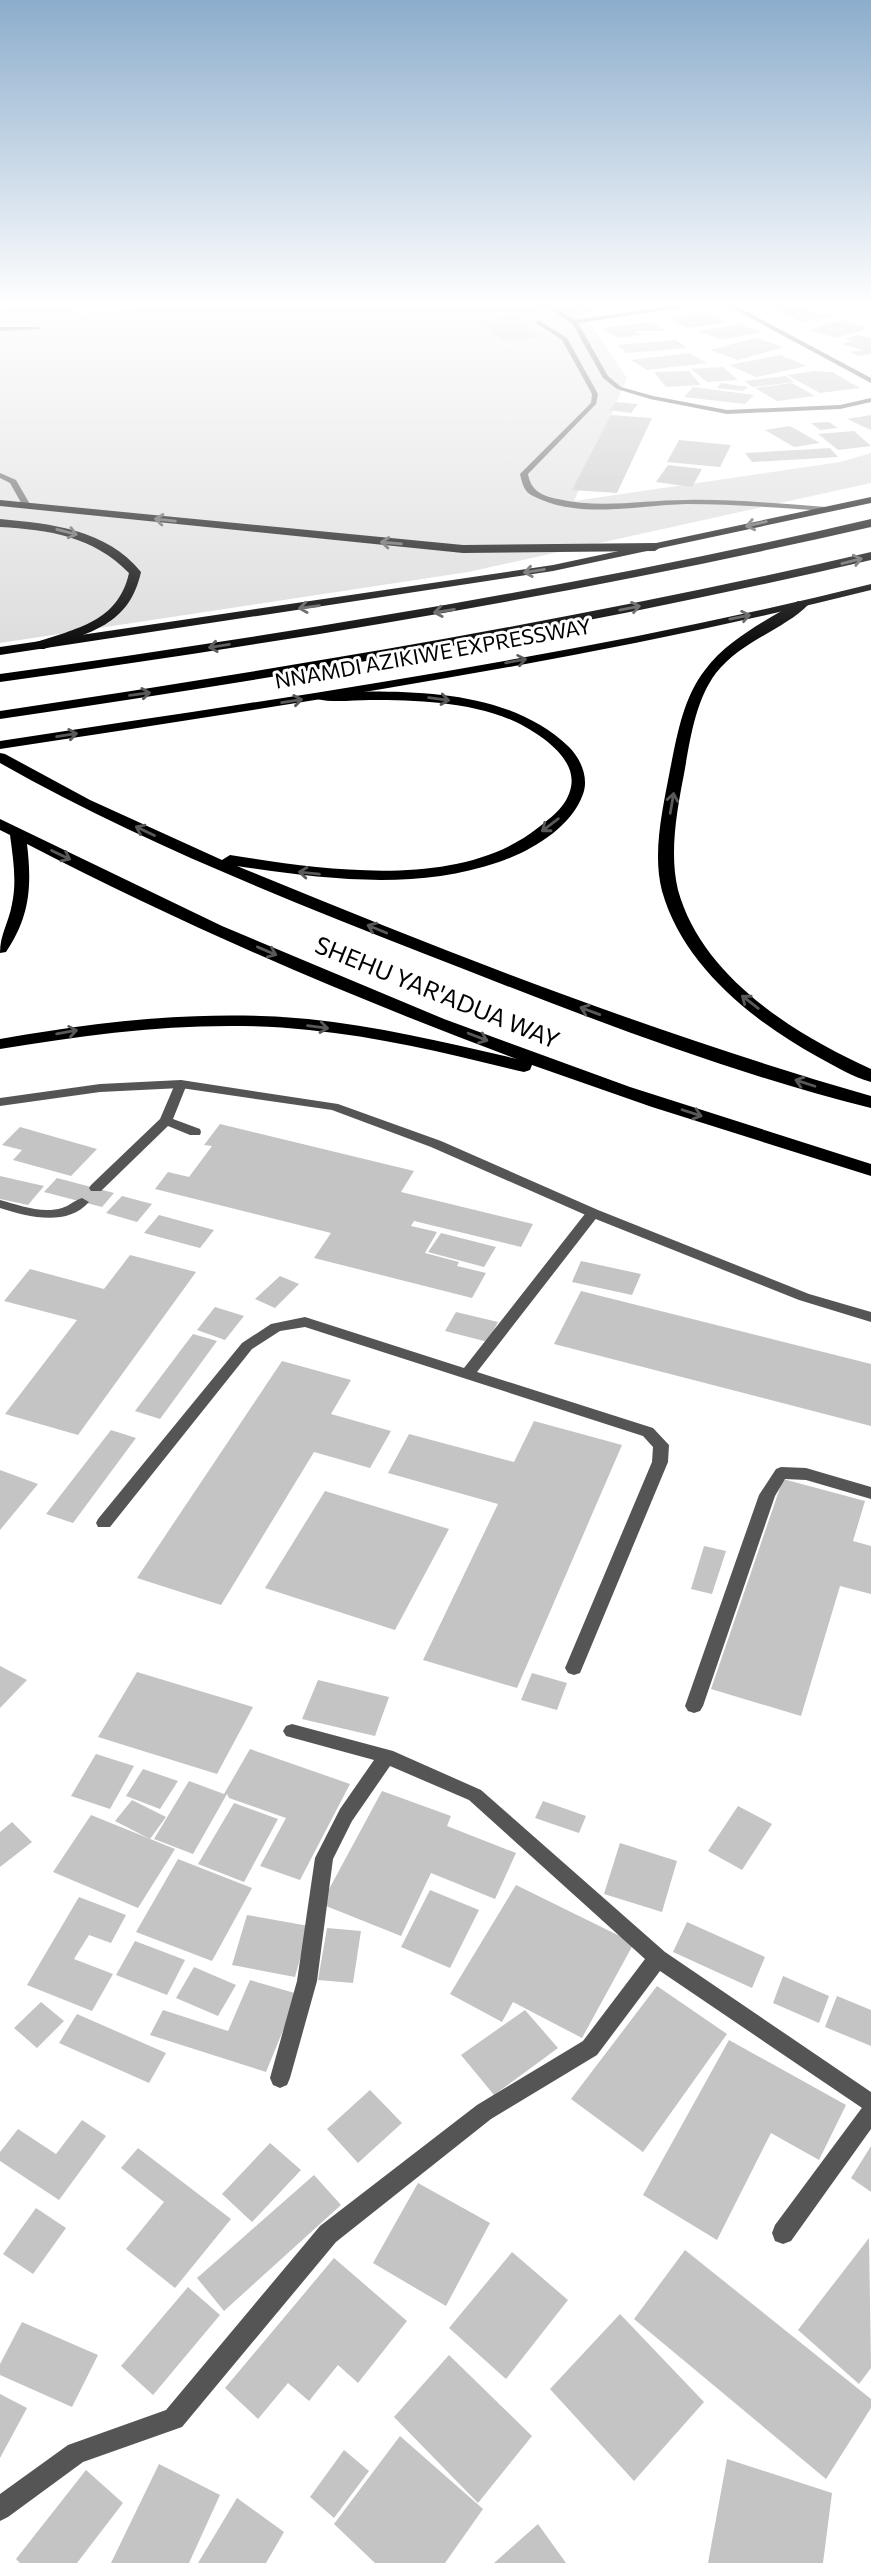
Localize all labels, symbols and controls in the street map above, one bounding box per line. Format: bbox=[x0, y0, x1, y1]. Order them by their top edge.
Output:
one-way arrow bbox=[154, 513, 176, 526]
one-way arrow bbox=[745, 518, 768, 531]
one-way arrow bbox=[56, 526, 78, 539]
one-way arrow bbox=[380, 536, 403, 549]
one-way arrow bbox=[840, 554, 863, 567]
one-way arrow bbox=[523, 565, 546, 578]
one-way arrow bbox=[618, 600, 641, 614]
one-way arrow bbox=[298, 601, 321, 614]
one-way arrow bbox=[433, 605, 456, 618]
one-way arrow bbox=[728, 610, 751, 623]
street label: NNAMDI AZIKIWE EXPRESSWAY bbox=[273, 612, 593, 693]
one-way arrow bbox=[209, 640, 231, 653]
one-way arrow bbox=[504, 654, 527, 667]
one-way arrow bbox=[128, 688, 151, 701]
one-way arrow bbox=[427, 693, 450, 706]
one-way arrow bbox=[280, 694, 303, 707]
one-way arrow bbox=[56, 728, 78, 741]
one-way arrow bbox=[666, 793, 679, 815]
one-way arrow bbox=[541, 817, 560, 832]
one-way arrow bbox=[135, 824, 156, 838]
one-way arrow bbox=[50, 848, 71, 862]
one-way arrow bbox=[299, 866, 321, 879]
one-way arrow bbox=[367, 921, 389, 934]
street label: SHEHU YAR'ADUA WAY bbox=[311, 929, 564, 1054]
one-way arrow bbox=[256, 945, 277, 958]
one-way arrow bbox=[742, 994, 760, 1009]
one-way arrow bbox=[579, 1003, 601, 1016]
one-way arrow bbox=[306, 1021, 329, 1034]
one-way arrow bbox=[55, 1025, 78, 1038]
one-way arrow bbox=[466, 1031, 488, 1044]
one-way arrow bbox=[795, 1076, 817, 1088]
one-way arrow bbox=[681, 1107, 703, 1120]

